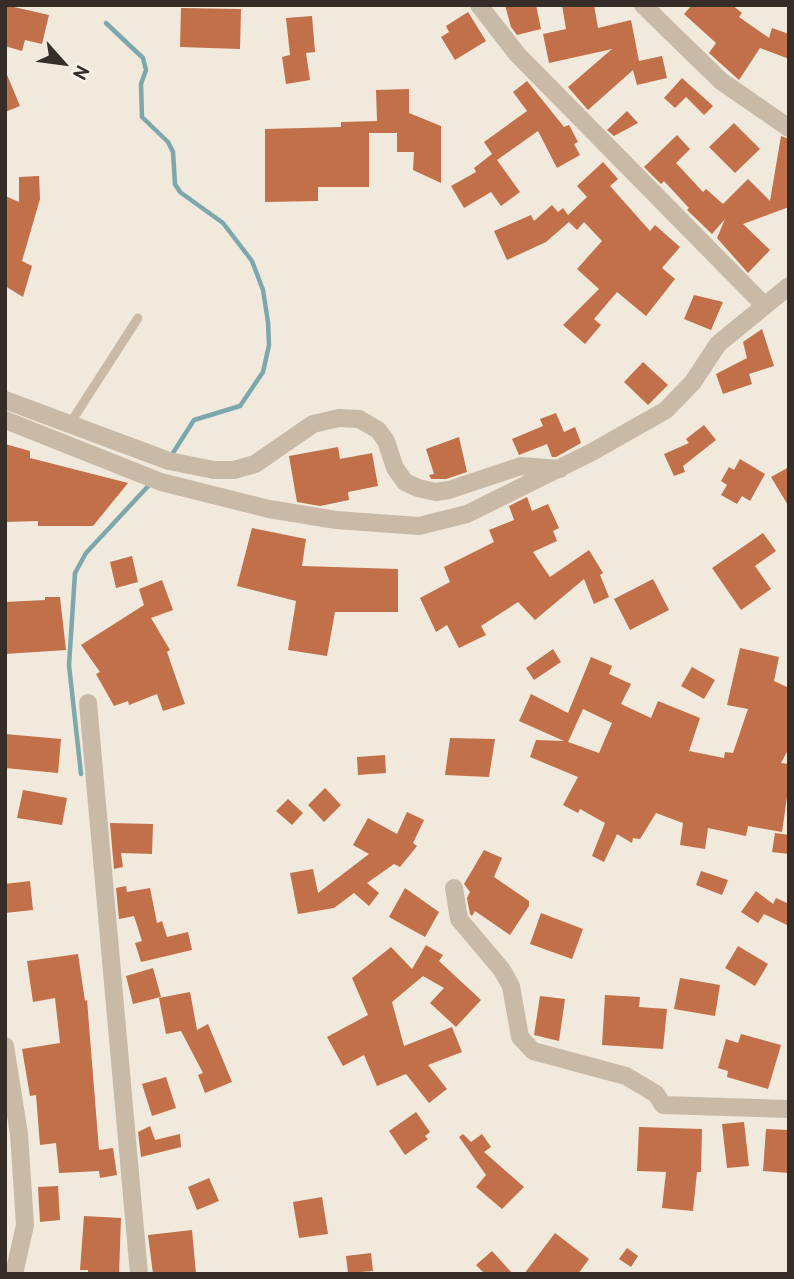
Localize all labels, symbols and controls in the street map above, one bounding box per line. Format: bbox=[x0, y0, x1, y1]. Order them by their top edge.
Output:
north arrow bbox=[28, 28, 98, 98]
text: N bbox=[68, 62, 95, 84]

